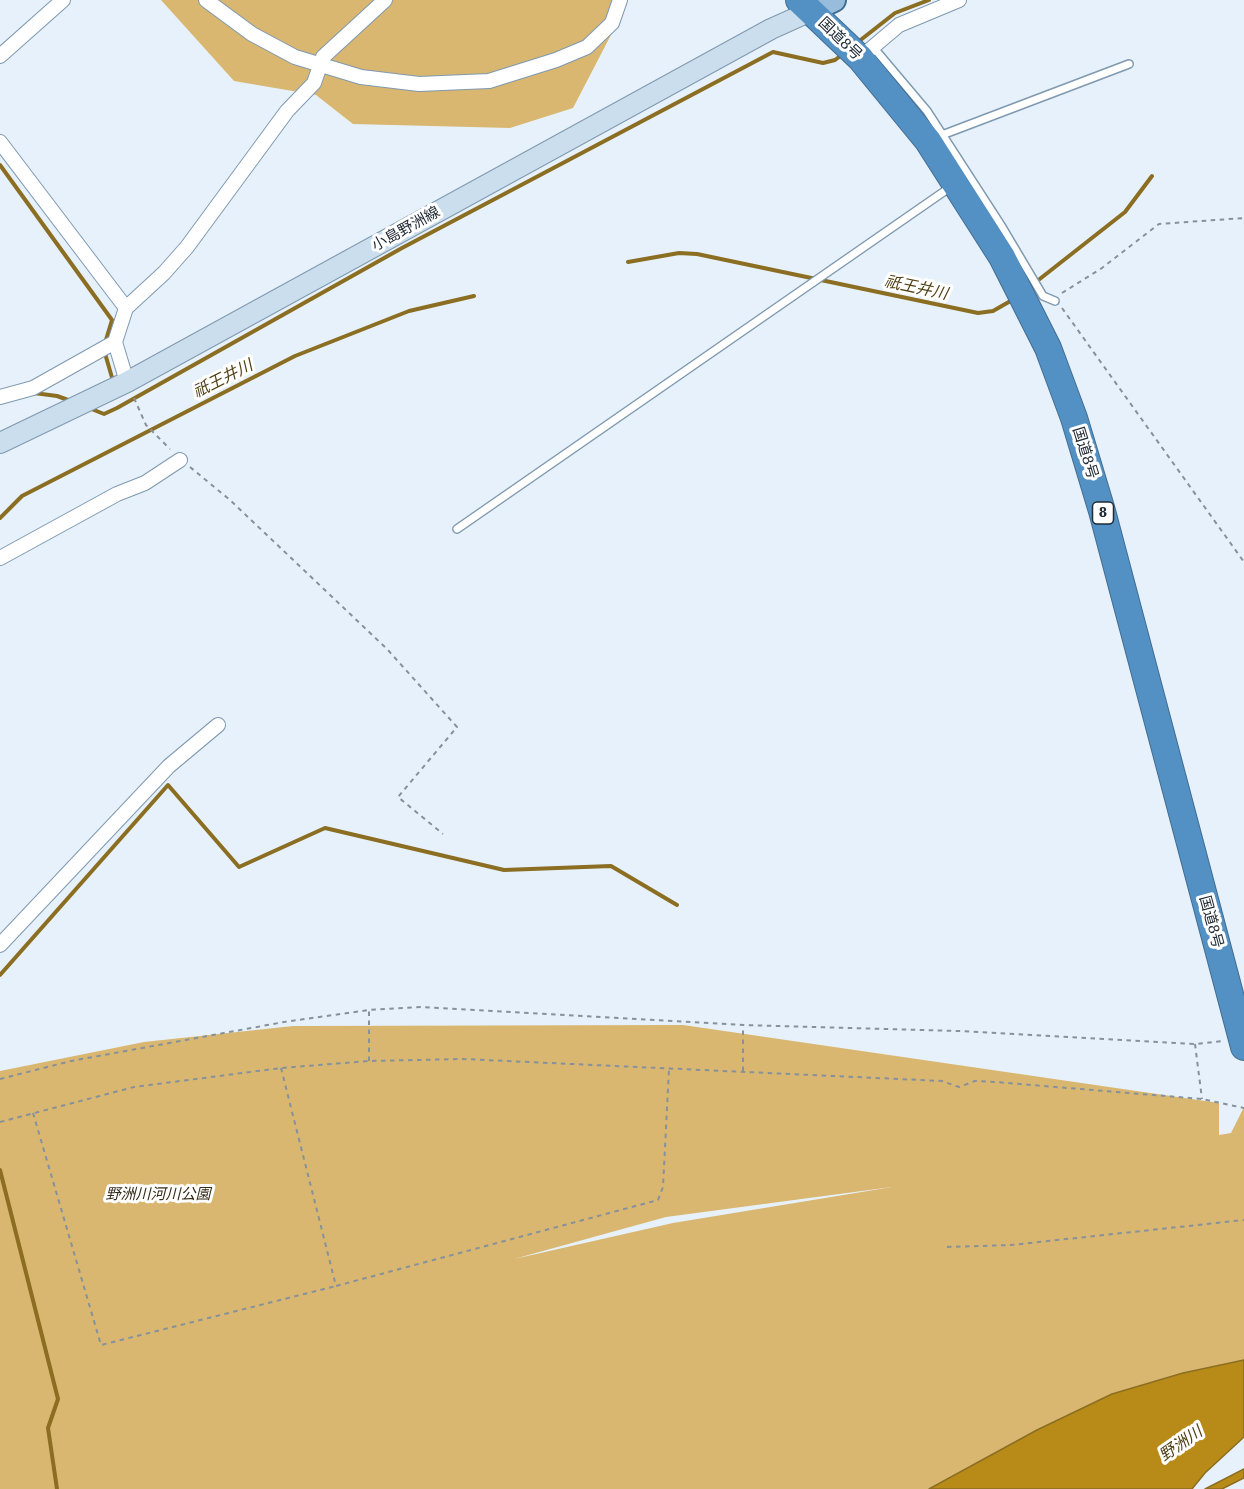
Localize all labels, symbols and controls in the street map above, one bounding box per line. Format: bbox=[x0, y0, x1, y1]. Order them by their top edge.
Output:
street label: 国道8号 bbox=[815, 14, 865, 64]
street label: 小島野洲線 bbox=[369, 203, 443, 255]
water label: 祇王井川 bbox=[883, 272, 949, 304]
water label: 祇王井川 bbox=[190, 356, 256, 402]
street label: 国道8号 bbox=[1069, 425, 1101, 481]
road number: 8 bbox=[1092, 502, 1114, 524]
street label: 国道8号 bbox=[1195, 894, 1227, 950]
park label: 野洲川河川公園 bbox=[106, 1186, 210, 1204]
water label: 野洲川 bbox=[1156, 1422, 1206, 1466]

